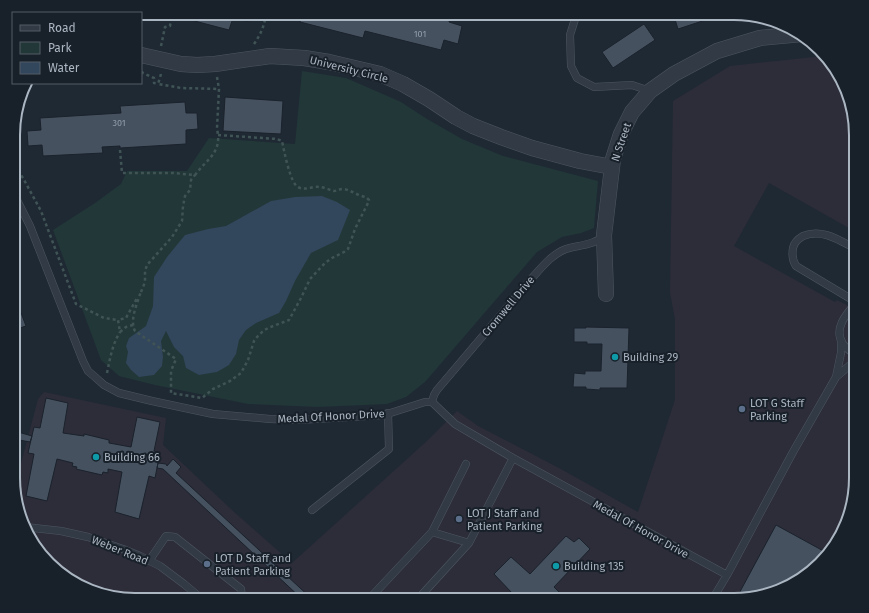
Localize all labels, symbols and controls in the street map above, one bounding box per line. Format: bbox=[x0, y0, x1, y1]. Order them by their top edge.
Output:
legend bbox=[12, 12, 142, 84]
text: Road bbox=[48, 21, 76, 35]
house number: 101 bbox=[414, 29, 426, 39]
text: Park bbox=[48, 41, 72, 55]
street label: University Circle bbox=[308, 53, 389, 86]
text: Water bbox=[48, 61, 80, 75]
house number: 301 bbox=[112, 118, 126, 128]
street label: N Street bbox=[609, 121, 634, 163]
street label: Cromwell Drive bbox=[479, 273, 537, 339]
place label: Building 29 bbox=[623, 351, 678, 364]
marker: Building 29 bbox=[610, 352, 620, 362]
place label: LOT G Staff Parking bbox=[750, 397, 805, 423]
marker: LOT G Staff Parking bbox=[737, 404, 747, 414]
street label: Medal Of Honor Drive bbox=[277, 407, 385, 426]
place label: Building 66 bbox=[104, 451, 160, 464]
marker: Building 66 bbox=[91, 452, 101, 462]
street label: Medal Of Honor Drive bbox=[591, 498, 691, 561]
place label: LOT J Staff and Patient Parking bbox=[467, 507, 542, 533]
marker: LOT J Staff and Patient Parking bbox=[454, 514, 464, 524]
street label: Weber Road bbox=[90, 533, 150, 568]
place label: LOT D Staff and Patient Parking bbox=[215, 552, 291, 578]
marker: LOT D Staff and Patient Parking bbox=[202, 559, 212, 569]
place label: Building 135 bbox=[564, 560, 624, 573]
marker: Building 135 bbox=[551, 561, 561, 571]

